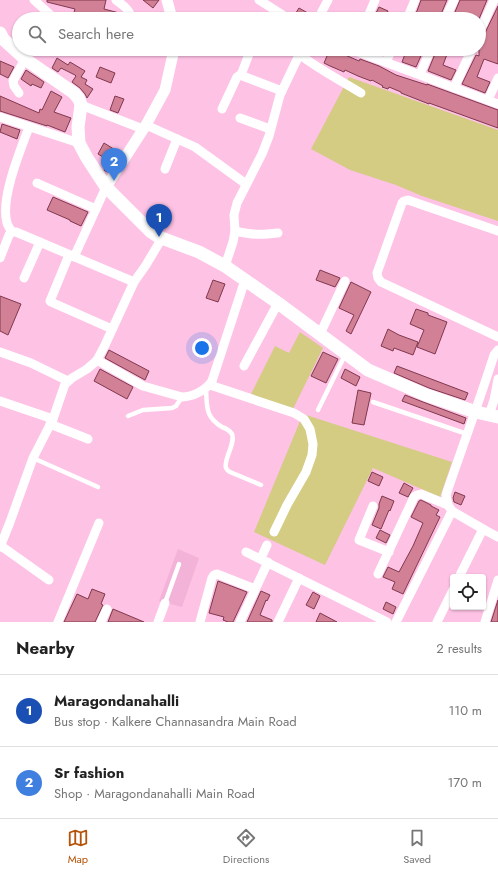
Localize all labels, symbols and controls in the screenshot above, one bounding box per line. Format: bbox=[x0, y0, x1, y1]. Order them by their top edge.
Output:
search box bbox=[12, 12, 486, 56]
icon: search bbox=[26, 23, 48, 45]
text: Search here bbox=[58, 23, 134, 45]
pin: 2 bbox=[101, 148, 127, 181]
pin: 1 bbox=[146, 204, 172, 237]
your location bbox=[192, 338, 212, 358]
map controls bbox=[450, 574, 486, 610]
button: locate bbox=[450, 574, 486, 610]
text: Nearby bbox=[16, 636, 74, 660]
text: 2 results bbox=[436, 639, 482, 658]
text: Maragondanahalli bbox=[54, 690, 179, 712]
text: 1 bbox=[26, 701, 32, 720]
text: 110 m bbox=[448, 701, 482, 720]
text: Bus stop · Kalkere Channasandra Main Road bbox=[54, 712, 297, 731]
text: Sr fashion bbox=[54, 762, 124, 784]
text: 2 bbox=[25, 773, 33, 792]
text: 170 m bbox=[447, 773, 482, 792]
text: Shop · Maragondanahalli Main Road bbox=[54, 784, 255, 803]
tab: Map bbox=[67, 827, 89, 867]
tab: Directions bbox=[223, 827, 269, 867]
tab: Saved bbox=[403, 827, 431, 867]

